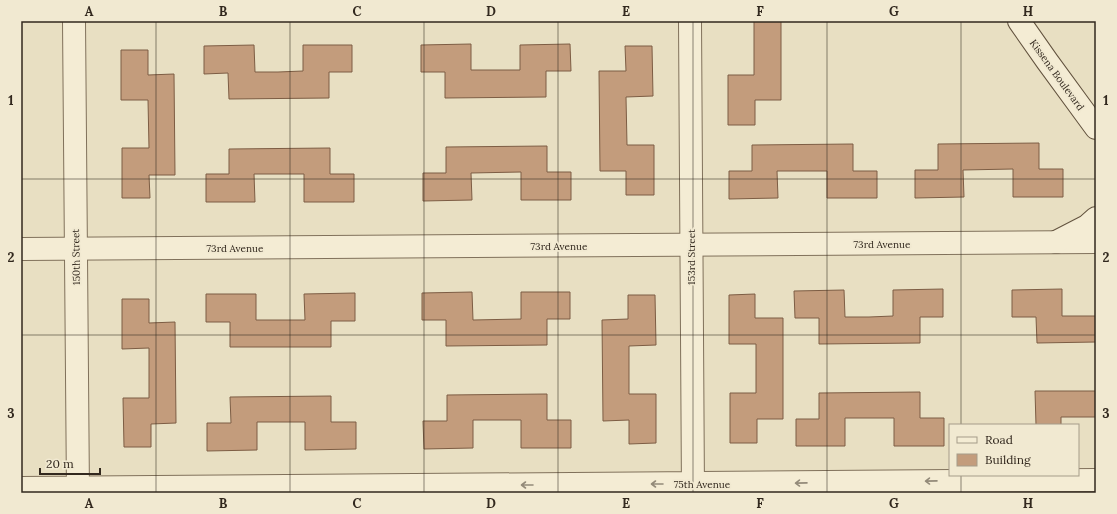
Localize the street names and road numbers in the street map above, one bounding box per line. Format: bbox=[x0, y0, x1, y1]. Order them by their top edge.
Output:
street label: Kissena Boulevard bbox=[1027, 37, 1087, 113]
street label: 150th Street bbox=[69, 229, 83, 285]
street label: 153rd Street bbox=[685, 229, 698, 285]
street label: 73rd Avenue bbox=[854, 238, 911, 251]
street label: 73rd Avenue bbox=[531, 240, 588, 253]
street label: 73rd Avenue bbox=[207, 242, 264, 255]
street label: 75th Avenue bbox=[674, 478, 731, 491]

